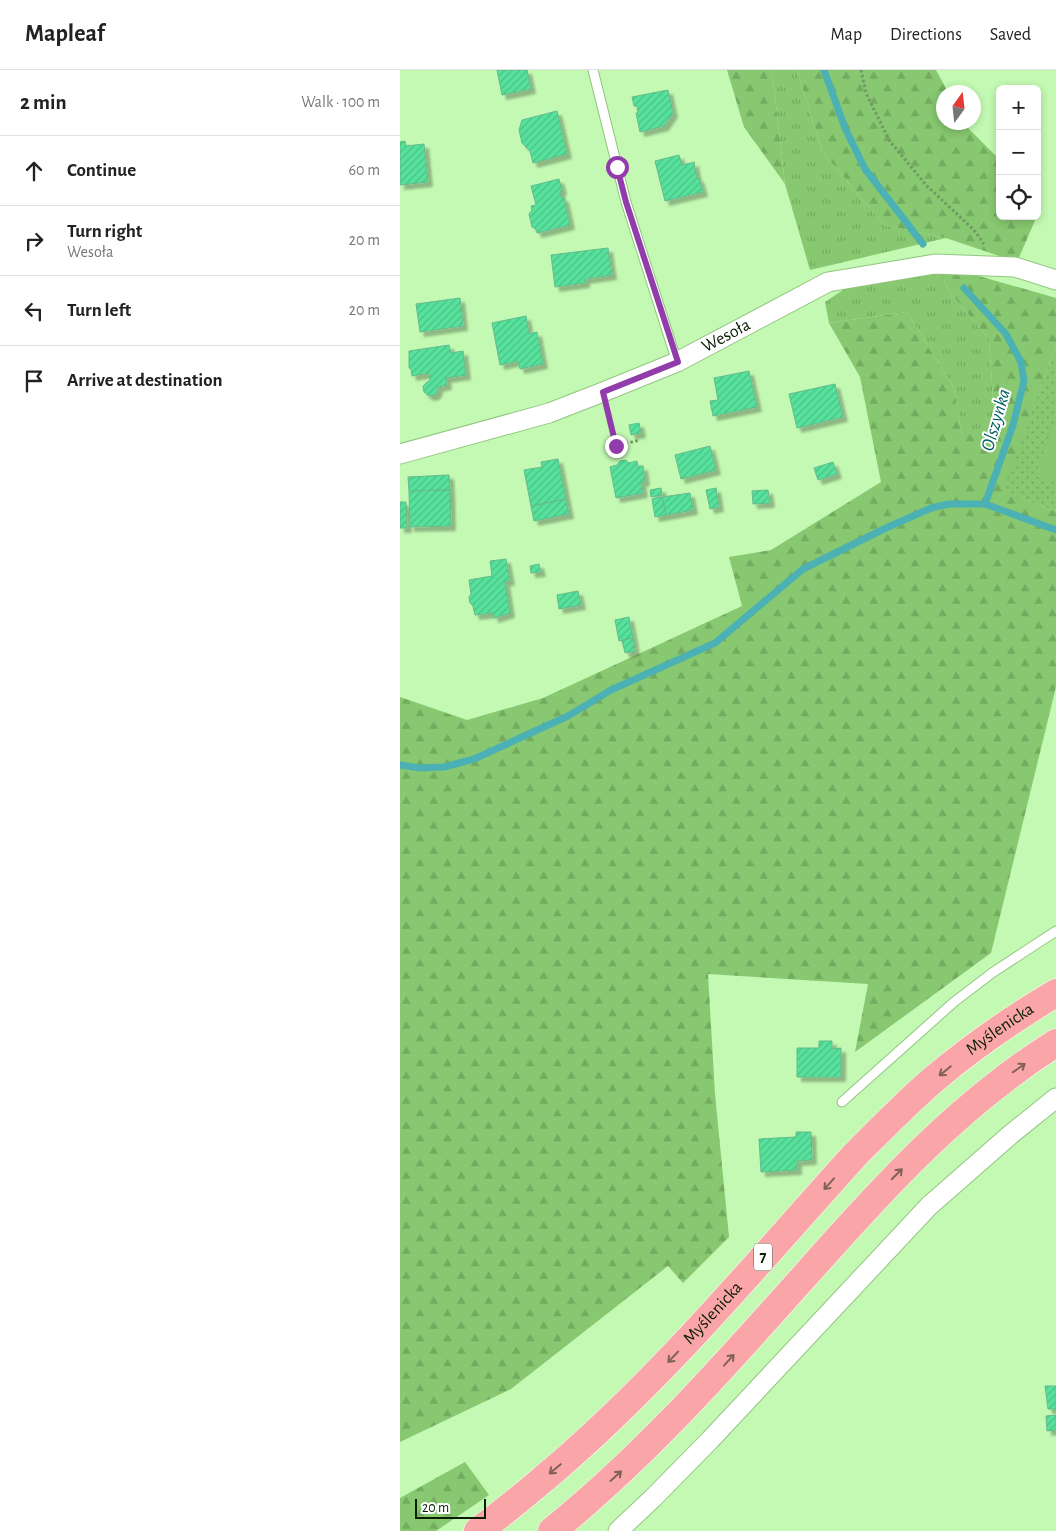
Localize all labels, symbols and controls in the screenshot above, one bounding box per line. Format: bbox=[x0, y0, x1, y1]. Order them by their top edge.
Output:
text: Mapleaf bbox=[25, 22, 105, 46]
text: Map bbox=[831, 26, 862, 44]
text: Directions bbox=[890, 26, 962, 44]
text: Saved bbox=[990, 26, 1031, 44]
north arrow bbox=[936, 85, 981, 130]
map controls bbox=[996, 85, 1041, 220]
button: + bbox=[996, 85, 1041, 130]
text: 2 min bbox=[20, 92, 67, 113]
text: Walk · 100 m bbox=[301, 94, 380, 110]
button: − bbox=[996, 130, 1041, 175]
route start bbox=[606, 156, 629, 179]
icon: ahead bbox=[20, 157, 48, 185]
text: Continue bbox=[67, 161, 136, 180]
text: 60 m bbox=[349, 162, 380, 178]
button: locate bbox=[996, 175, 1041, 220]
text: Turn right bbox=[67, 222, 142, 241]
icon: right bbox=[20, 227, 48, 255]
text: 20 m bbox=[349, 232, 380, 248]
text: Wesoła bbox=[67, 244, 113, 260]
icon: left bbox=[20, 297, 48, 325]
text: Turn left bbox=[67, 301, 131, 320]
text: 20 m bbox=[349, 302, 380, 318]
street label: Wesoła bbox=[699, 316, 753, 356]
icon: arrive bbox=[20, 367, 48, 395]
text: Arrive at destination bbox=[67, 371, 223, 390]
water label: Olszynka bbox=[978, 387, 1014, 453]
route end bbox=[605, 435, 628, 458]
street label: Myślenicka bbox=[963, 1000, 1037, 1059]
one-way arrow bbox=[1012, 1063, 1026, 1073]
one-way arrow bbox=[938, 1065, 951, 1076]
one-way arrow bbox=[891, 1168, 903, 1181]
one-way arrow bbox=[823, 1178, 834, 1191]
road number: 7 bbox=[754, 1244, 772, 1270]
street label: Myślenicka bbox=[680, 1278, 746, 1348]
one-way arrow bbox=[667, 1350, 679, 1363]
one-way arrow bbox=[723, 1354, 735, 1367]
one-way arrow bbox=[549, 1463, 562, 1474]
one-way arrow bbox=[609, 1471, 622, 1482]
scale bar bbox=[415, 1496, 486, 1519]
text: 20 m bbox=[422, 1501, 449, 1515]

